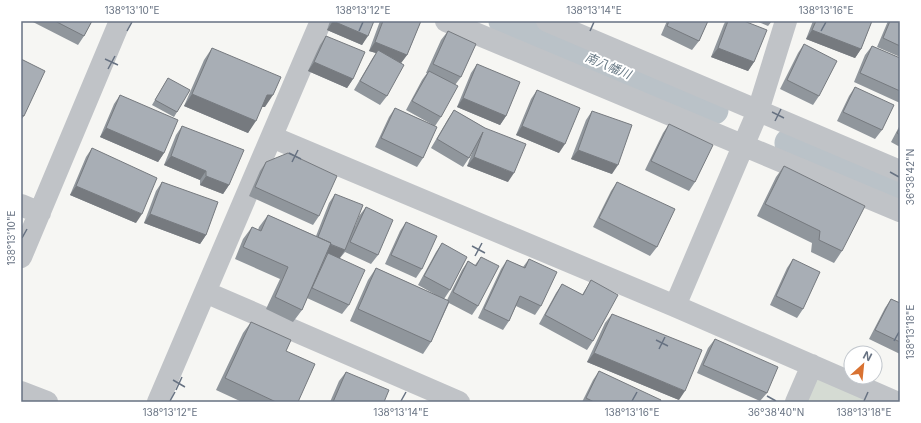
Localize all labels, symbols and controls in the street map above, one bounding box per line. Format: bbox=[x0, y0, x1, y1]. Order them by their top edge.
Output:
text: 138°13'10"E bbox=[104, 4, 160, 16]
text: 138°13'12"E bbox=[336, 4, 390, 16]
text: 138°13'14"E bbox=[566, 4, 622, 16]
text: 138°13'16"E bbox=[798, 4, 854, 16]
water label: 南八幡川 bbox=[583, 49, 635, 83]
text: 36°38'42"N bbox=[904, 149, 916, 205]
text: 138°13'10"E bbox=[5, 210, 17, 266]
text: 138°13'18"E bbox=[904, 304, 916, 360]
north arrow bbox=[843, 345, 883, 385]
text: N bbox=[861, 348, 874, 364]
text: 138°13'12"E bbox=[143, 406, 197, 418]
text: 138°13'14"E bbox=[373, 406, 429, 418]
text: 138°13'16"E bbox=[604, 406, 660, 418]
text: 36°38'40"N bbox=[748, 406, 804, 418]
text: 138°13'18"E bbox=[836, 406, 892, 418]

